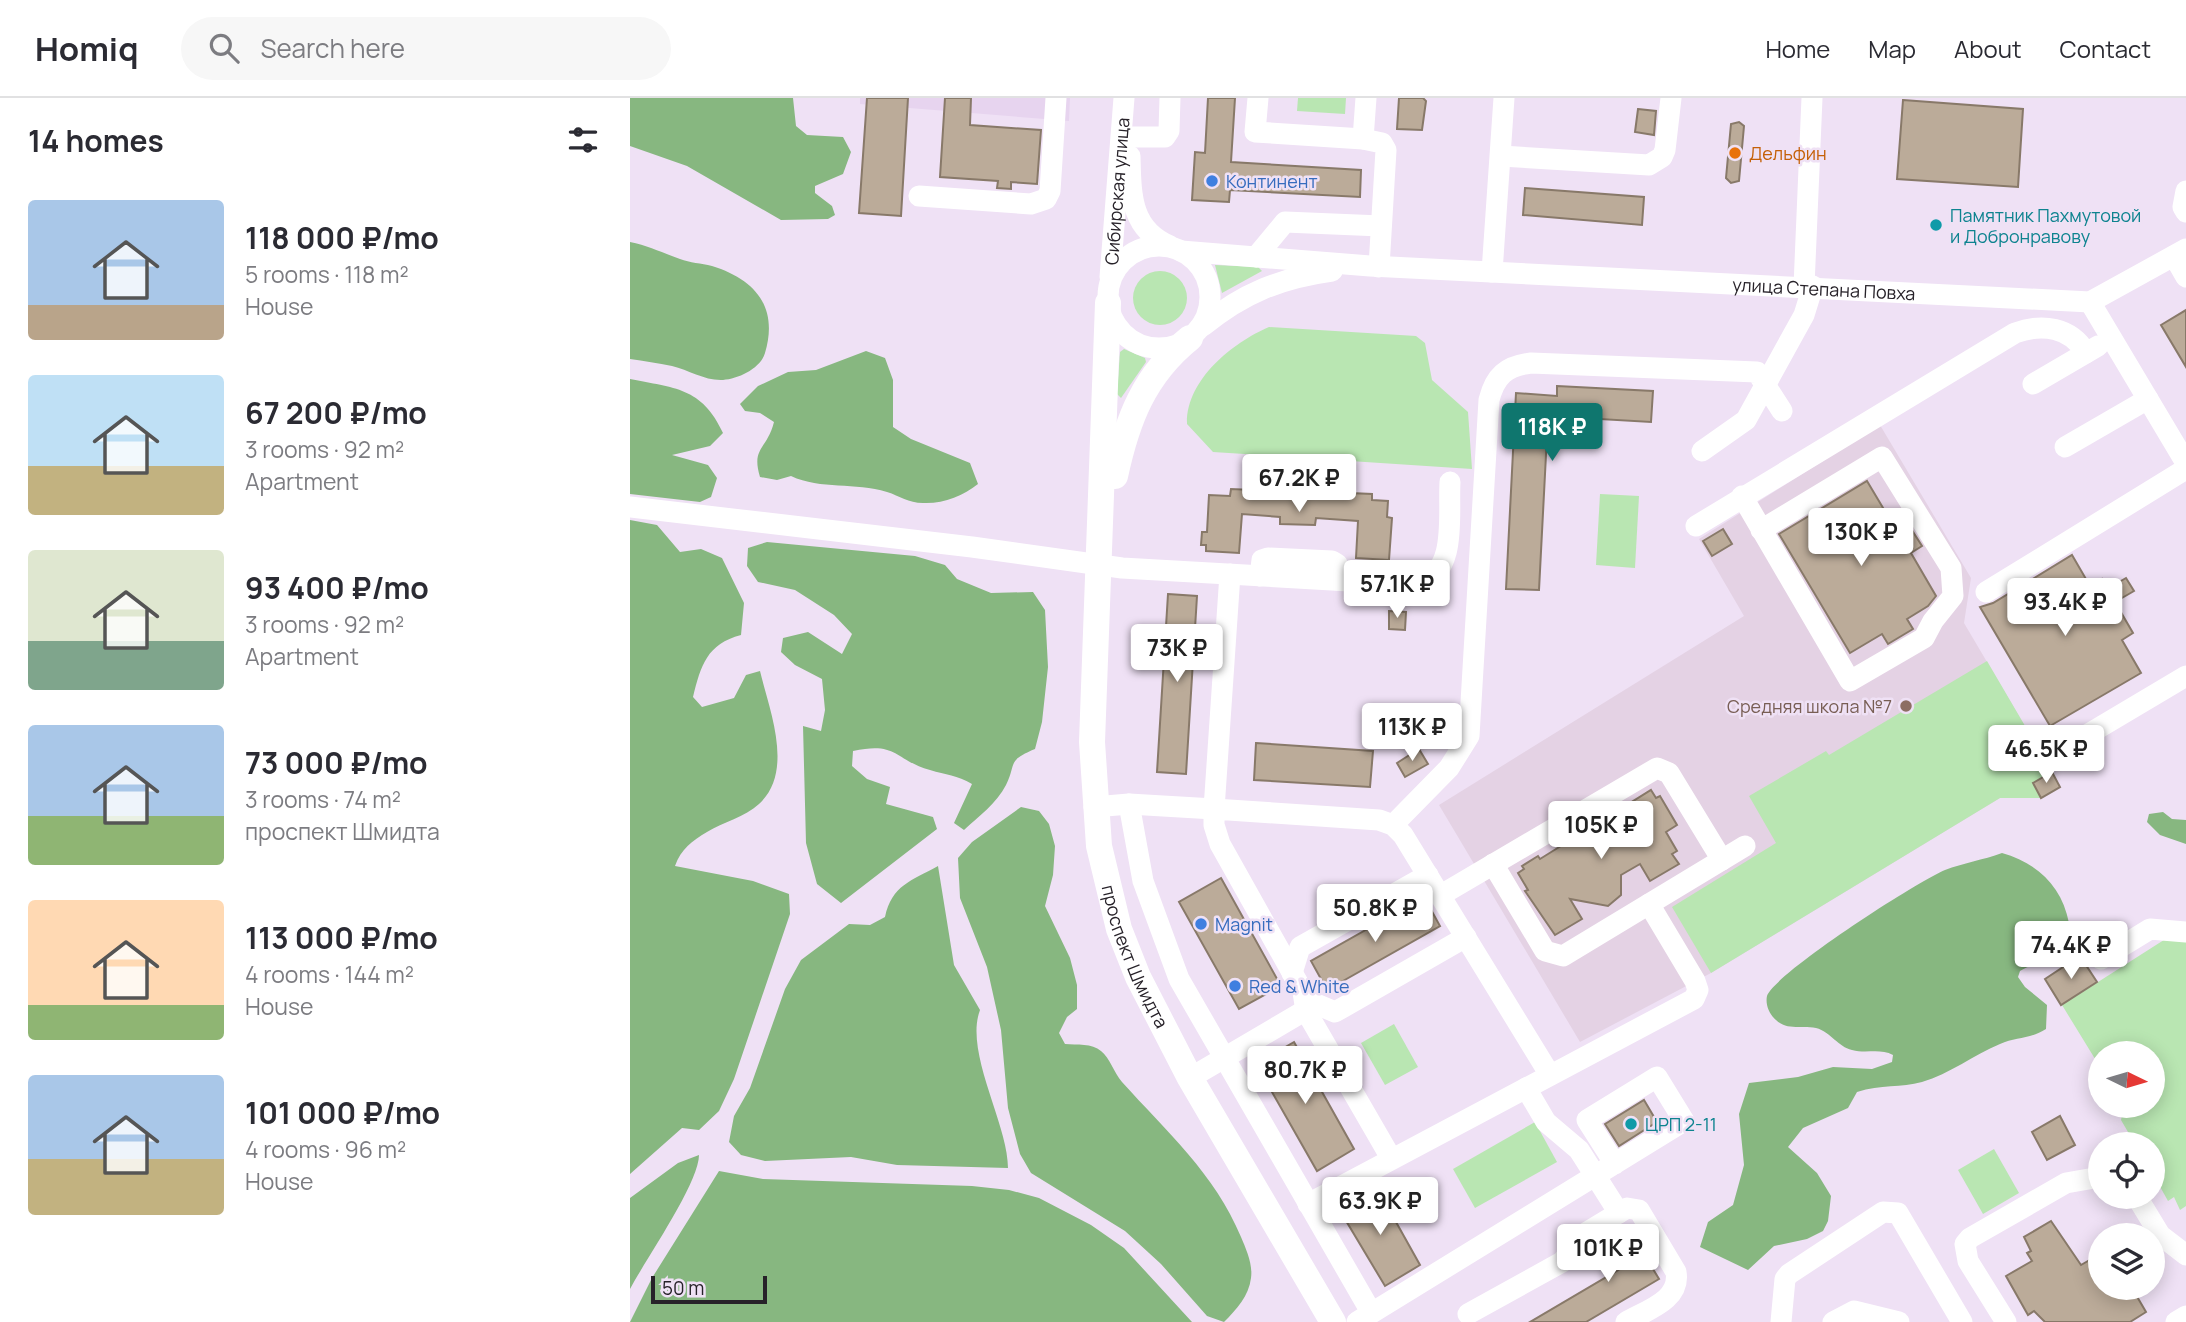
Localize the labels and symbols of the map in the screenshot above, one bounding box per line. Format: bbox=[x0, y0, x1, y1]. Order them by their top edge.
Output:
street label: Сибирская улица bbox=[1099, 117, 1134, 266]
place label: Дельфин bbox=[1749, 141, 1827, 165]
marker: Дельфин bbox=[1727, 145, 1743, 161]
place label: Континент bbox=[1226, 169, 1318, 193]
marker: Континент bbox=[1204, 173, 1220, 189]
place label: Памятник Пахмутовой и Добронравову bbox=[1950, 203, 2141, 248]
marker: Памятник Пахмутовой и Добронравову bbox=[1928, 217, 1944, 233]
street label: улица Степана Повха bbox=[1732, 272, 1916, 305]
pin: 118K ₽ bbox=[1495, 404, 1609, 463]
pin: 67.2K ₽ bbox=[1234, 454, 1364, 514]
pin: 130K ₽ bbox=[1804, 508, 1918, 568]
pin: 57.1K ₽ bbox=[1332, 560, 1462, 620]
pin: 93.4K ₽ bbox=[2000, 578, 2130, 638]
pin: 73K ₽ bbox=[1128, 624, 1226, 684]
place label: Средняя школа №7 bbox=[1727, 694, 1892, 718]
marker: Средняя школа №7 bbox=[1898, 698, 1914, 714]
pin: 113K ₽ bbox=[1355, 704, 1469, 763]
pin: 46.5K ₽ bbox=[1981, 726, 2111, 785]
pin: 105K ₽ bbox=[1544, 802, 1658, 861]
street label: проспект Шмидта bbox=[1097, 882, 1174, 1032]
pin: 50.8K ₽ bbox=[1310, 884, 1440, 944]
place label: Magnit bbox=[1215, 912, 1273, 936]
marker: Magnit bbox=[1193, 916, 1209, 932]
pin: 74.4K ₽ bbox=[2006, 922, 2136, 981]
place label: Red & White bbox=[1249, 974, 1350, 998]
marker: Red & White bbox=[1227, 978, 1243, 994]
north arrow bbox=[2088, 1041, 2165, 1118]
pin: 80.7K ₽ bbox=[1240, 1046, 1370, 1106]
place label: ЦРП 2-11 bbox=[1645, 1112, 1717, 1136]
marker: ЦРП 2-11 bbox=[1623, 1116, 1639, 1132]
pin: 63.9K ₽ bbox=[1315, 1178, 1445, 1237]
pin: 101K ₽ bbox=[1551, 1224, 1665, 1284]
scale bar bbox=[651, 1273, 766, 1305]

